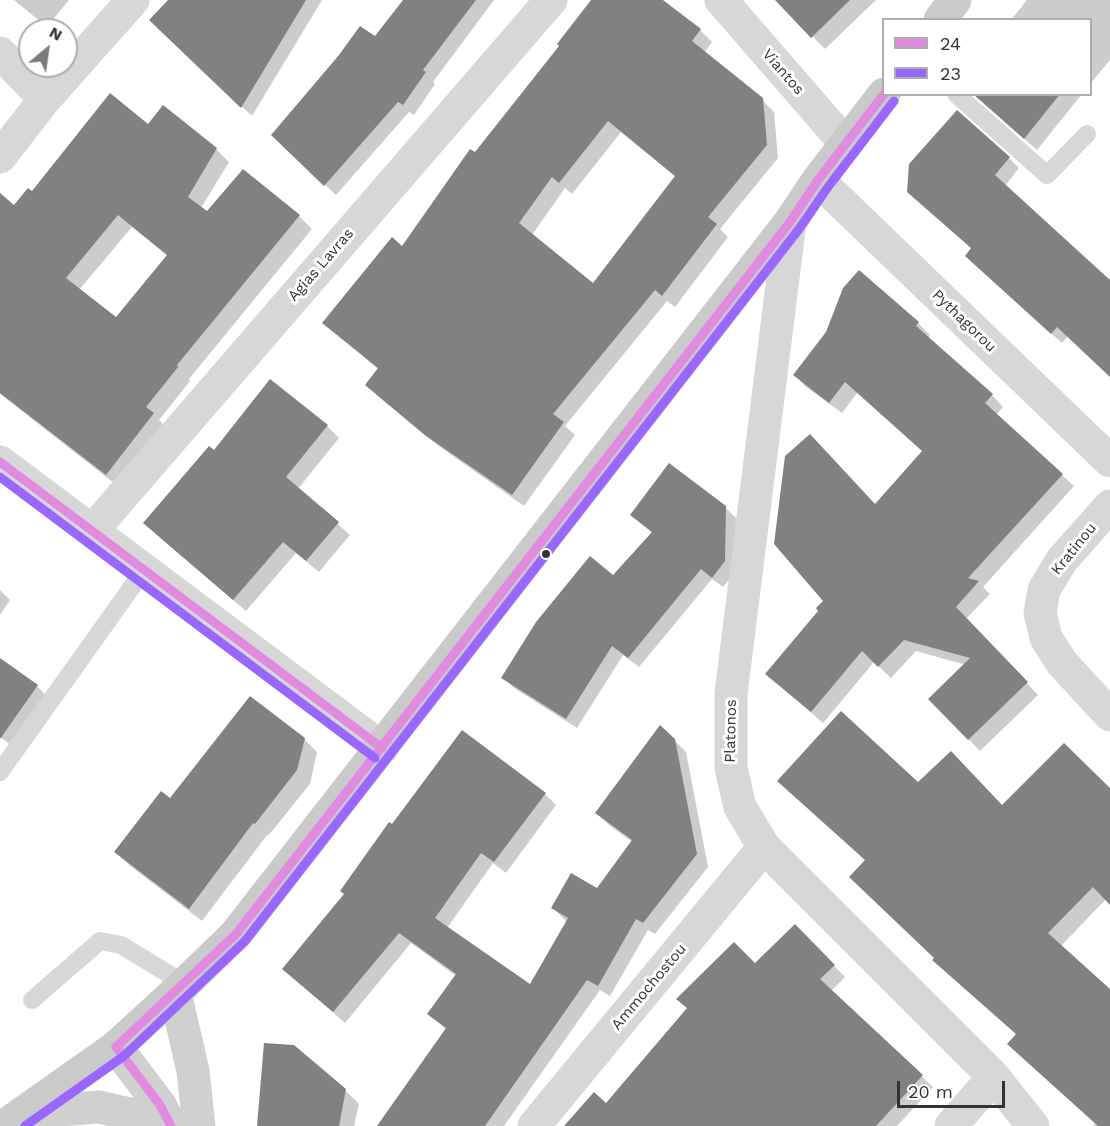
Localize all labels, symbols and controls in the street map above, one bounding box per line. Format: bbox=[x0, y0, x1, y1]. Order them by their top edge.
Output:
north arrow bbox=[18, 18, 78, 78]
legend bbox=[882, 18, 1092, 96]
text: N bbox=[46, 22, 66, 45]
text: 24 bbox=[940, 33, 961, 54]
street label: Viantos bbox=[758, 46, 808, 98]
text: 23 bbox=[940, 63, 961, 84]
street label: Agias Lavras bbox=[284, 225, 358, 305]
street label: Pythagorou bbox=[928, 286, 1000, 356]
street label: Kratinou bbox=[1048, 519, 1100, 579]
unlabelled marker bbox=[540, 548, 552, 560]
street label: Platonos bbox=[721, 699, 741, 763]
street label: Ammochostou bbox=[608, 940, 690, 1034]
scale bar bbox=[900, 1069, 1008, 1107]
text: 20 m bbox=[908, 1081, 953, 1102]

